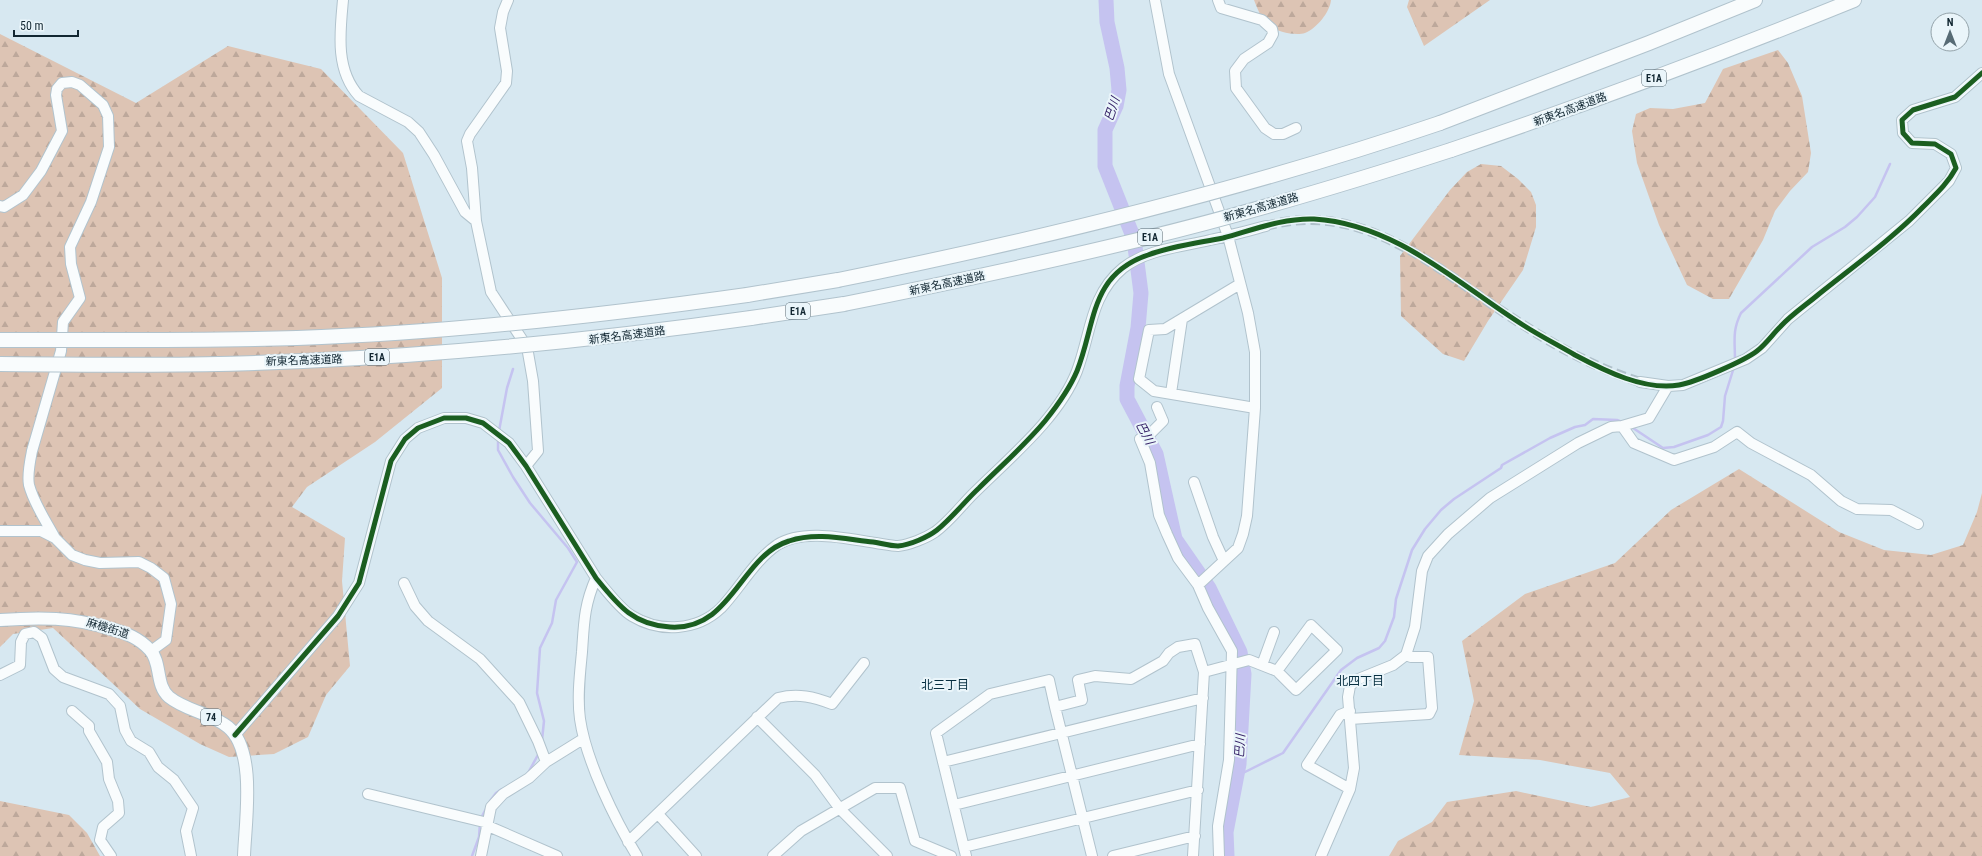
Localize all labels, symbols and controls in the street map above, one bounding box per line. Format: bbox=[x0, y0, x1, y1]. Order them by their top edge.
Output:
scale bar bbox=[14, 12, 78, 38]
north arrow bbox=[1930, 12, 1970, 52]
text: N bbox=[1947, 16, 1954, 29]
text: 50 m bbox=[20, 19, 44, 33]
road number: E1A bbox=[1642, 70, 1666, 86]
street label: 新東名高速道路 bbox=[1532, 90, 1609, 129]
water label: 巴川 bbox=[1101, 93, 1123, 123]
street label: 新東名高速道路 bbox=[1222, 191, 1300, 224]
road number: E1A bbox=[1138, 229, 1162, 245]
street label: 新東名高速道路 bbox=[908, 269, 986, 298]
road number: E1A bbox=[786, 303, 810, 319]
street label: 新東名高速道路 bbox=[588, 324, 666, 347]
road number: E1A bbox=[365, 349, 389, 365]
street label: 新東名高速道路 bbox=[265, 353, 343, 368]
water label: 巴川 bbox=[1133, 419, 1158, 449]
street label: 麻機街道 bbox=[85, 616, 131, 641]
district label: 北四丁目 bbox=[1336, 674, 1384, 688]
district label: 北三丁目 bbox=[921, 678, 969, 692]
road number: 74 bbox=[201, 709, 221, 725]
water label: 巴川 bbox=[1232, 732, 1248, 758]

